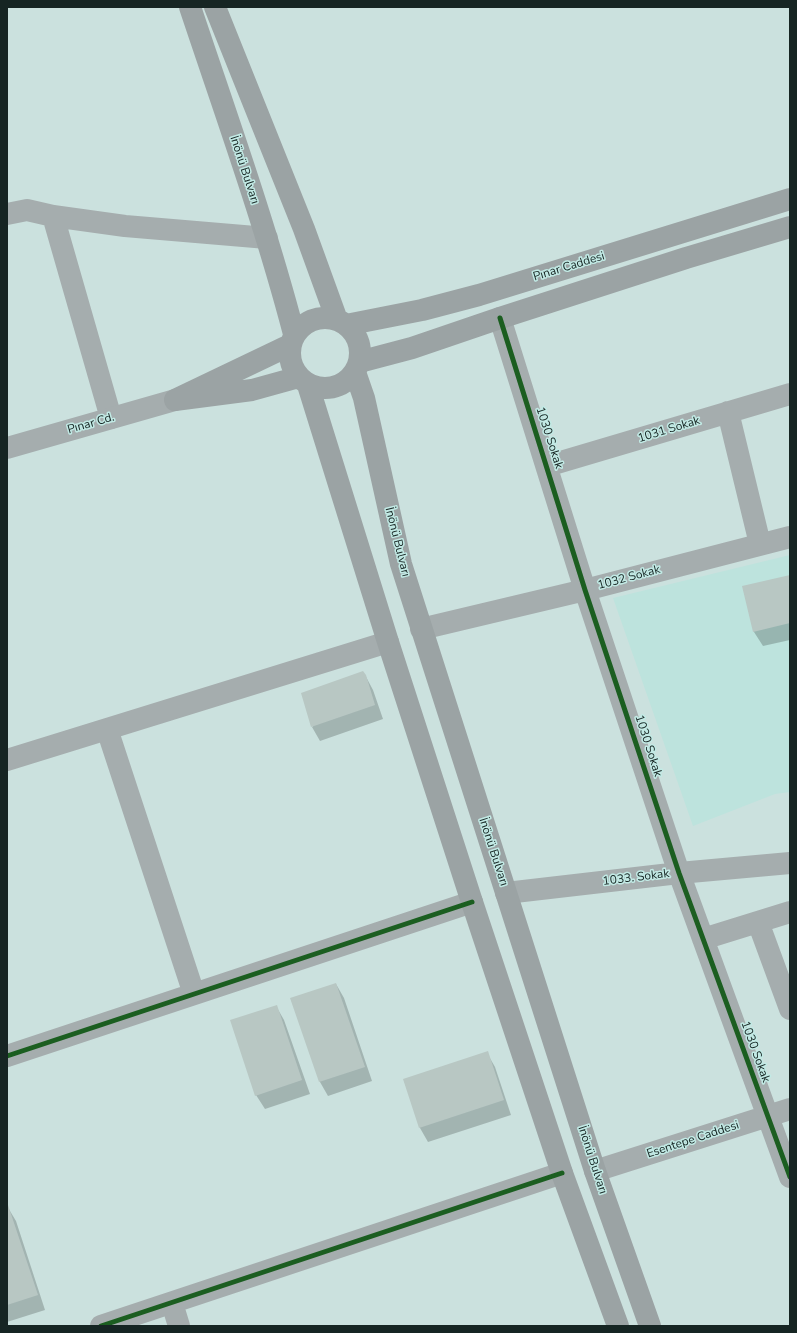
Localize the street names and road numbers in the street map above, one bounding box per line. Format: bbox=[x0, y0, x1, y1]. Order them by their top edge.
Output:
street label: İnönü Bulvarı bbox=[226, 134, 262, 206]
street label: Pınar Caddesi bbox=[532, 249, 606, 285]
street label: 1030 Sokak bbox=[532, 405, 566, 471]
street label: Pınar Cd. bbox=[66, 410, 116, 438]
street label: 1031 Sokak bbox=[636, 414, 702, 446]
street label: İnönü Bulvarı bbox=[381, 506, 413, 578]
street label: 1032 Sokak bbox=[596, 563, 662, 593]
street label: 1030 Sokak bbox=[631, 713, 665, 779]
street label: İnönü Bulvarı bbox=[475, 816, 511, 888]
street label: 1033. Sokak bbox=[602, 867, 670, 889]
street label: 1030 Sokak bbox=[737, 1019, 773, 1085]
street label: Esentepe Caddesi bbox=[645, 1118, 741, 1162]
street label: İnönü Bulvarı bbox=[574, 1124, 610, 1196]

